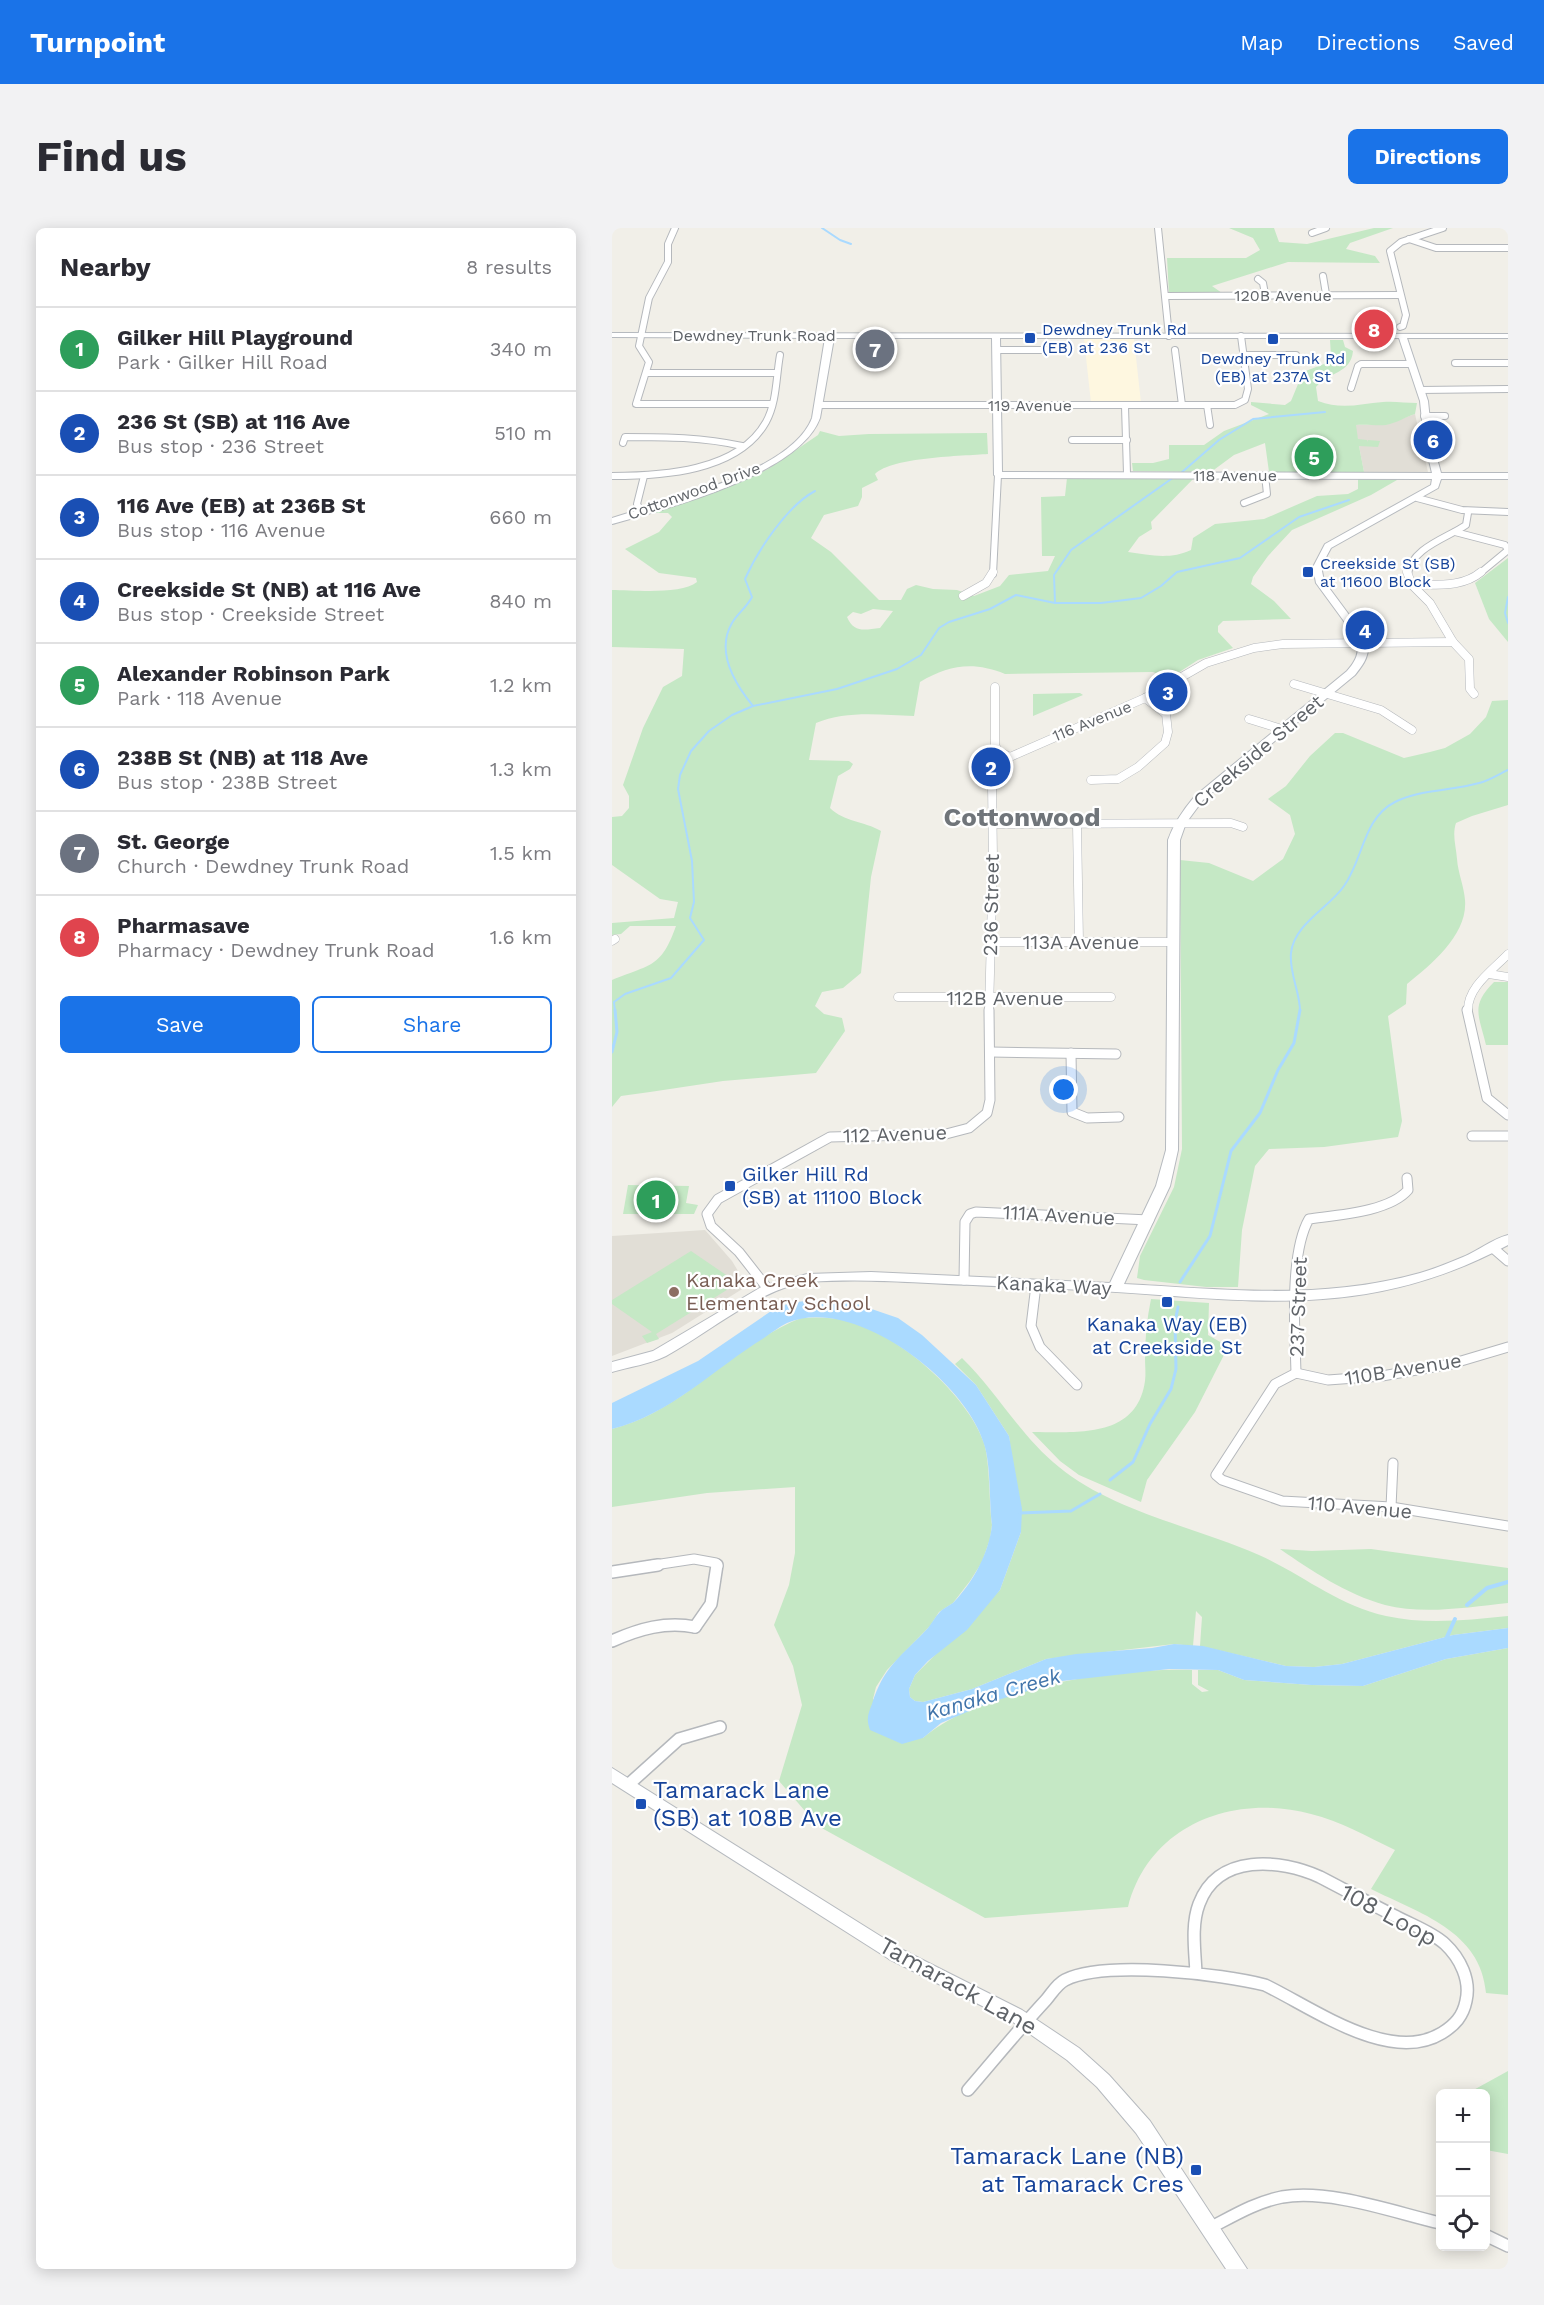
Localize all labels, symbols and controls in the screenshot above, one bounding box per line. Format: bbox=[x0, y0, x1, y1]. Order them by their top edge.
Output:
text: Turnpoint bbox=[30, 26, 165, 59]
text: Map bbox=[1240, 30, 1283, 55]
text: Directions bbox=[1316, 30, 1420, 55]
text: Saved bbox=[1453, 30, 1514, 55]
button: Directions bbox=[1348, 129, 1508, 184]
text: Find us bbox=[36, 132, 187, 181]
text: Nearby bbox=[60, 252, 151, 282]
text: 8 results bbox=[466, 255, 552, 279]
street label: 120B Avenue bbox=[1234, 286, 1332, 305]
pin: 8 bbox=[1354, 306, 1394, 352]
place label: Dewdney Trunk Rd (EB) at 236 St bbox=[1042, 320, 1187, 357]
text: Gilker Hill Playground bbox=[117, 325, 353, 350]
street label: Dewdney Trunk Road bbox=[672, 326, 836, 345]
pin: 7 bbox=[856, 326, 894, 372]
marker: Dewdney Trunk Rd (EB) at 236 St bbox=[1023, 331, 1037, 345]
marker: Dewdney Trunk Rd (EB) at 237A St bbox=[1266, 332, 1280, 346]
text: 1 bbox=[75, 337, 84, 361]
text: 340 m bbox=[490, 337, 552, 361]
place label: Dewdney Trunk Rd (EB) at 237A St bbox=[1201, 349, 1345, 386]
text: Park · Gilker Hill Road bbox=[117, 350, 328, 374]
street label: 119 Avenue bbox=[988, 396, 1072, 415]
text: 236 St (SB) at 116 Ave bbox=[117, 409, 350, 434]
pin: 6 bbox=[1414, 418, 1452, 462]
text: 2 bbox=[74, 421, 85, 445]
text: 510 m bbox=[494, 421, 552, 445]
text: Bus stop · 236 Street bbox=[117, 434, 324, 458]
pin: 5 bbox=[1294, 434, 1334, 480]
street label: Cottonwood Drive bbox=[625, 458, 763, 524]
street label: 118 Avenue bbox=[1193, 466, 1277, 485]
text: 116 Ave (EB) at 236B St bbox=[117, 493, 365, 518]
text: 3 bbox=[74, 505, 85, 529]
text: 660 m bbox=[489, 505, 552, 529]
text: Bus stop · 116 Avenue bbox=[117, 518, 326, 542]
place label: Creekside St (SB) at 11600 Block bbox=[1320, 554, 1455, 591]
marker: Creekside St (SB) at 11600 Block bbox=[1301, 565, 1315, 579]
text: Creekside St (NB) at 116 Ave bbox=[117, 577, 421, 602]
text: 4 bbox=[73, 589, 86, 613]
text: 840 m bbox=[489, 589, 552, 613]
text: Bus stop · Creekside Street bbox=[117, 602, 384, 626]
pin: 4 bbox=[1346, 608, 1384, 652]
text: Alexander Robinson Park bbox=[117, 661, 390, 686]
pin: 3 bbox=[1148, 670, 1188, 714]
text: 5 bbox=[74, 673, 85, 697]
text: 1.2 km bbox=[490, 673, 552, 697]
text: Park · 118 Avenue bbox=[117, 686, 282, 710]
street label: Creekside Street bbox=[1188, 689, 1329, 812]
street label: 116 Avenue bbox=[1050, 697, 1134, 745]
pin: 2 bbox=[972, 744, 1010, 790]
text: 238B St (NB) at 118 Ave bbox=[117, 745, 368, 770]
text: 6 bbox=[73, 757, 86, 781]
text: 1.3 km bbox=[490, 757, 552, 781]
text: Bus stop · 238B Street bbox=[117, 770, 337, 794]
district label: Cottonwood bbox=[943, 802, 1101, 832]
text: St. George bbox=[117, 829, 230, 854]
text: 7 bbox=[73, 841, 86, 865]
text: 1.5 km bbox=[490, 841, 552, 865]
street label: 236 Street bbox=[978, 853, 1004, 956]
text: Church · Dewdney Trunk Road bbox=[117, 854, 409, 878]
text: Pharmasave bbox=[117, 913, 250, 938]
text: 8 bbox=[73, 925, 86, 949]
text: 1.6 km bbox=[490, 925, 552, 949]
street label: 113A Avenue bbox=[1023, 930, 1139, 954]
text: Pharmacy · Dewdney Trunk Road bbox=[117, 938, 435, 962]
street label: 112B Avenue bbox=[946, 986, 1064, 1010]
button: Save bbox=[60, 996, 300, 1053]
button: Share bbox=[312, 996, 552, 1053]
your location bbox=[1049, 1075, 1078, 1104]
street label: 112 Avenue bbox=[843, 1120, 947, 1148]
place label: Gilker Hill Rd (SB) at 11100 Block bbox=[742, 1162, 922, 1209]
pin: 1 bbox=[636, 1178, 675, 1222]
marker: Gilker Hill Rd (SB) at 11100 Block bbox=[723, 1179, 737, 1193]
street label: 111A Avenue bbox=[1002, 1200, 1116, 1230]
street label: 237 Street bbox=[1284, 1256, 1312, 1357]
place label: Kanaka Creek Elementary School bbox=[686, 1268, 870, 1315]
street label: Kanaka Way bbox=[996, 1270, 1113, 1300]
marker: Kanaka Creek Elementary School bbox=[667, 1285, 681, 1299]
marker: Kanaka Way (EB) at Creekside St bbox=[1160, 1295, 1174, 1309]
place label: Kanaka Way (EB) at Creekside St bbox=[1087, 1312, 1247, 1359]
street label: 110B Avenue bbox=[1343, 1348, 1463, 1390]
street label: 110 Avenue bbox=[1307, 1490, 1413, 1524]
water label: Kanaka Creek bbox=[923, 1663, 1064, 1725]
place label: Tamarack Lane (SB) at 108B Ave bbox=[653, 1776, 842, 1832]
marker: Tamarack Lane (SB) at 108B Ave bbox=[634, 1797, 648, 1811]
street label: 108 Loop bbox=[1336, 1878, 1442, 1952]
street label: Tamarack Lane bbox=[874, 1931, 1042, 2041]
map controls bbox=[1436, 2089, 1490, 2251]
button: + bbox=[1436, 2089, 1490, 2143]
place label: Tamarack Lane (NB) at Tamarack Cres bbox=[950, 2142, 1184, 2198]
button: − bbox=[1436, 2143, 1490, 2197]
marker: Tamarack Lane (NB) at Tamarack Cres bbox=[1189, 2163, 1203, 2177]
button: locate bbox=[1436, 2197, 1490, 2251]

